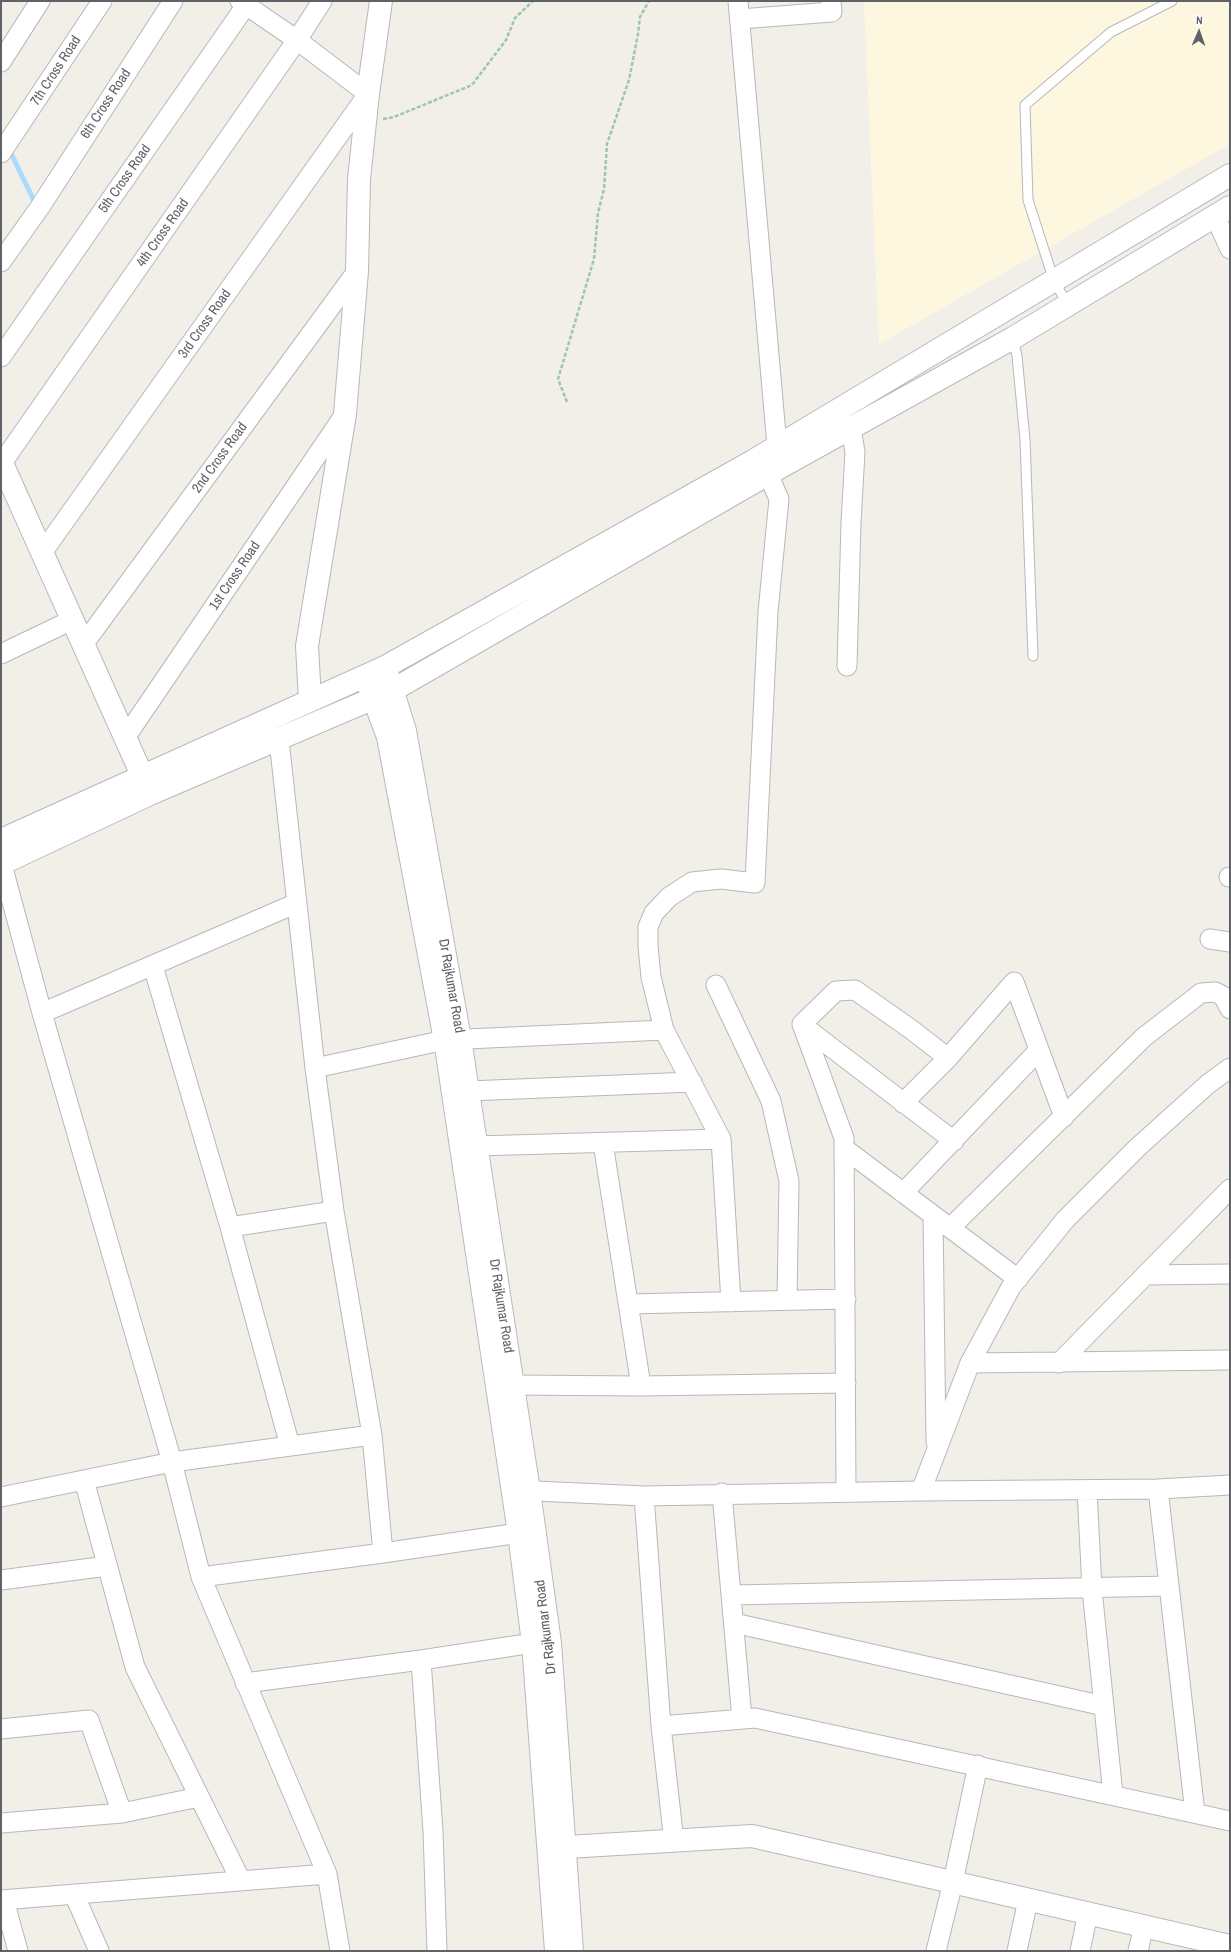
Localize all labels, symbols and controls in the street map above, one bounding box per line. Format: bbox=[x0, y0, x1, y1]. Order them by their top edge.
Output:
north arrow bbox=[1179, 12, 1219, 52]
text: N bbox=[1196, 13, 1203, 27]
street label: 7th Cross Road bbox=[27, 33, 85, 109]
street label: 6th Cross Road bbox=[77, 66, 135, 142]
street label: 5th Cross Road bbox=[95, 142, 155, 216]
street label: 4th Cross Road bbox=[133, 196, 193, 270]
street label: 3rd Cross Road bbox=[175, 286, 235, 362]
street label: 2nd Cross Road bbox=[189, 420, 251, 496]
street label: 1st Cross Road bbox=[206, 539, 264, 613]
street label: Dr Rajkumar Road bbox=[434, 938, 468, 1034]
street label: Dr Rajkumar Road bbox=[485, 1258, 517, 1354]
street label: Dr Rajkumar Road bbox=[532, 1579, 560, 1675]

